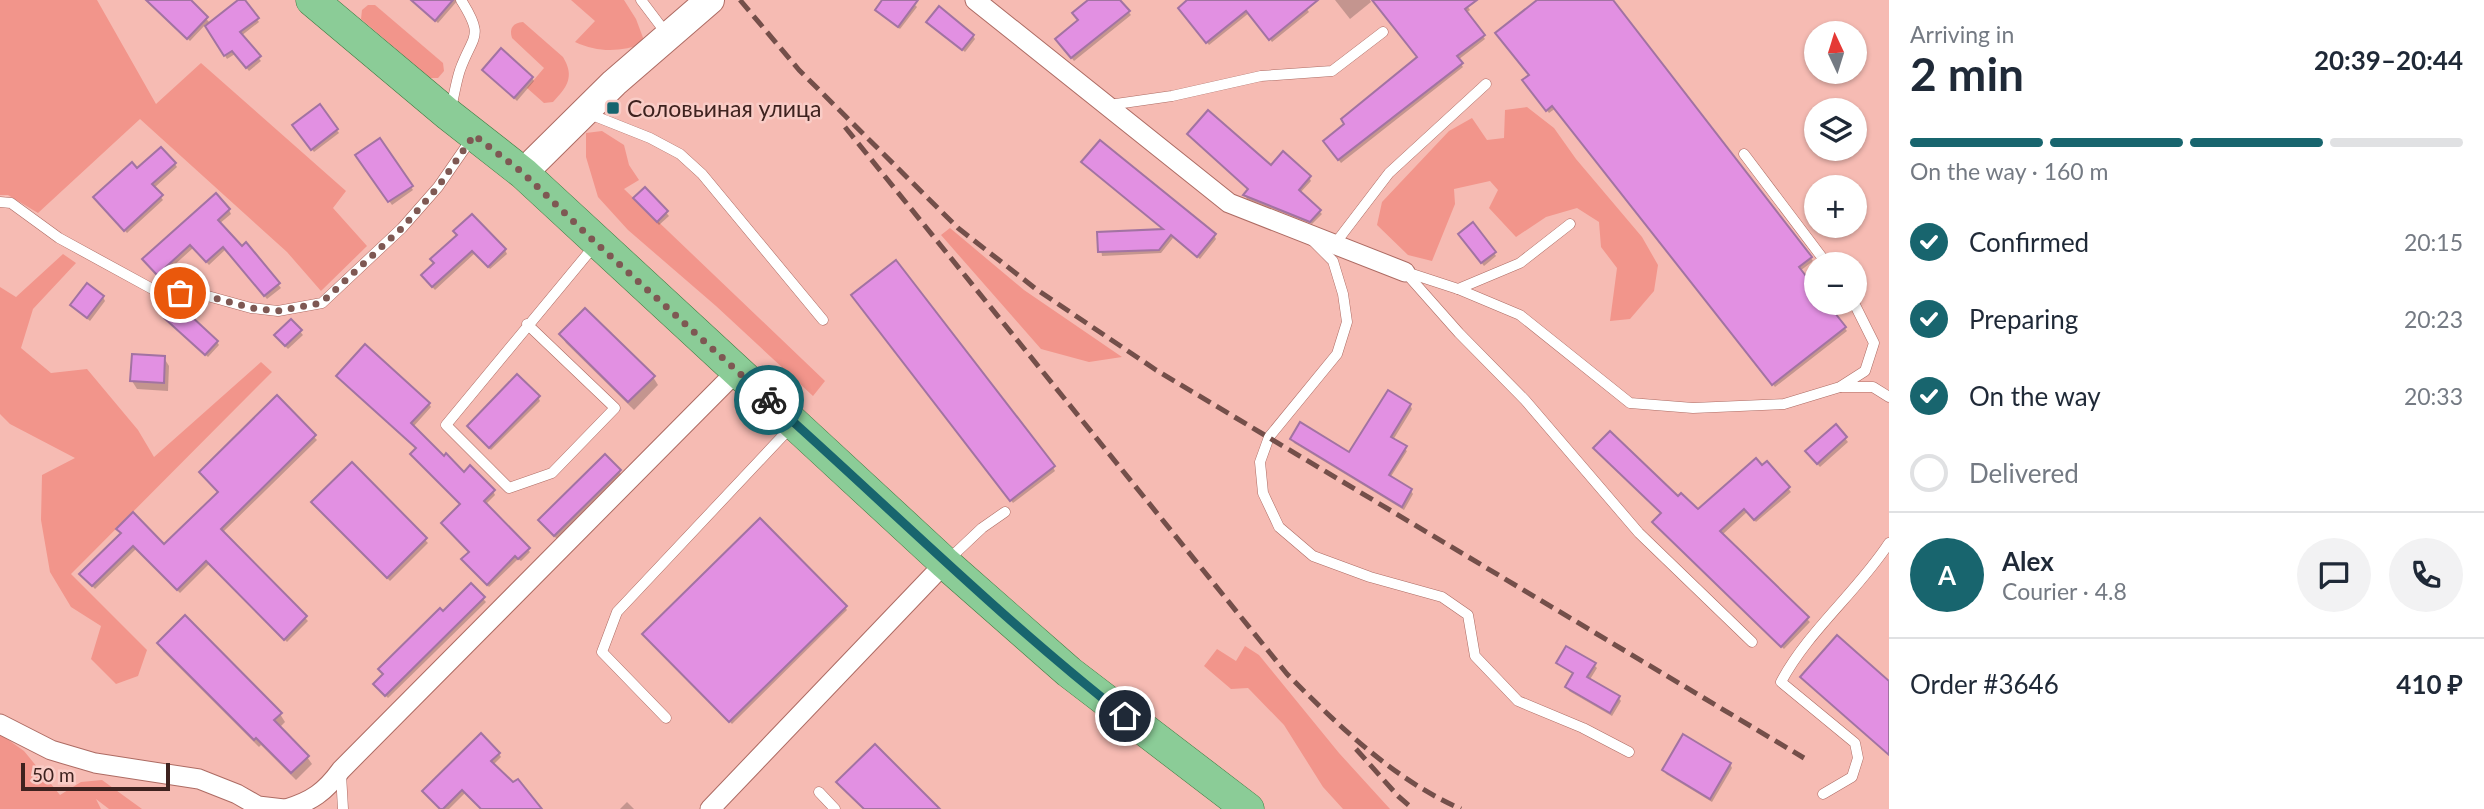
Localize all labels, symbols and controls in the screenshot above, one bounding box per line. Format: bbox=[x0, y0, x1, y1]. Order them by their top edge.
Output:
text: Arriving in bbox=[1910, 20, 2014, 48]
north arrow bbox=[1804, 21, 1867, 84]
map controls bbox=[1804, 21, 1867, 315]
text: 20:39–20:44 bbox=[2314, 44, 2463, 76]
text: 2 min bbox=[1910, 46, 2024, 101]
place label: Соловьиная улица bbox=[627, 94, 821, 122]
button: layers bbox=[1804, 98, 1867, 161]
marker: Соловьиная улица bbox=[605, 100, 621, 116]
text: On the way · 160 m bbox=[1910, 157, 2109, 185]
button: + bbox=[1804, 175, 1867, 238]
icon: check bbox=[1910, 223, 1948, 261]
text: Confirmed bbox=[1969, 226, 2089, 258]
text: 20:15 bbox=[2404, 228, 2463, 256]
button: − bbox=[1804, 252, 1867, 315]
pin bbox=[150, 263, 210, 323]
icon: bag bbox=[161, 274, 199, 312]
icon: check bbox=[1910, 300, 1948, 338]
text: Preparing bbox=[1969, 303, 2078, 335]
text: 20:23 bbox=[2404, 305, 2463, 333]
courier bbox=[734, 365, 804, 435]
icon: check bbox=[1910, 377, 1948, 415]
text: On the way bbox=[1969, 380, 2101, 412]
icon: bike bbox=[750, 381, 788, 419]
text: 20:33 bbox=[2404, 382, 2463, 410]
text: Delivered bbox=[1969, 457, 2079, 489]
button: chat bbox=[2297, 538, 2371, 612]
button: phone bbox=[2389, 538, 2463, 612]
text: Alex bbox=[2002, 545, 2054, 577]
text: A bbox=[1938, 559, 1956, 591]
text: Courier · 4.8 bbox=[2002, 577, 2127, 605]
text: Order #3646 bbox=[1910, 668, 2059, 700]
text: 410 ₽ bbox=[2396, 668, 2463, 700]
pin bbox=[1095, 686, 1155, 746]
icon: home bbox=[1106, 697, 1144, 735]
scale bar bbox=[21, 760, 170, 792]
text: 50 m bbox=[32, 763, 75, 786]

